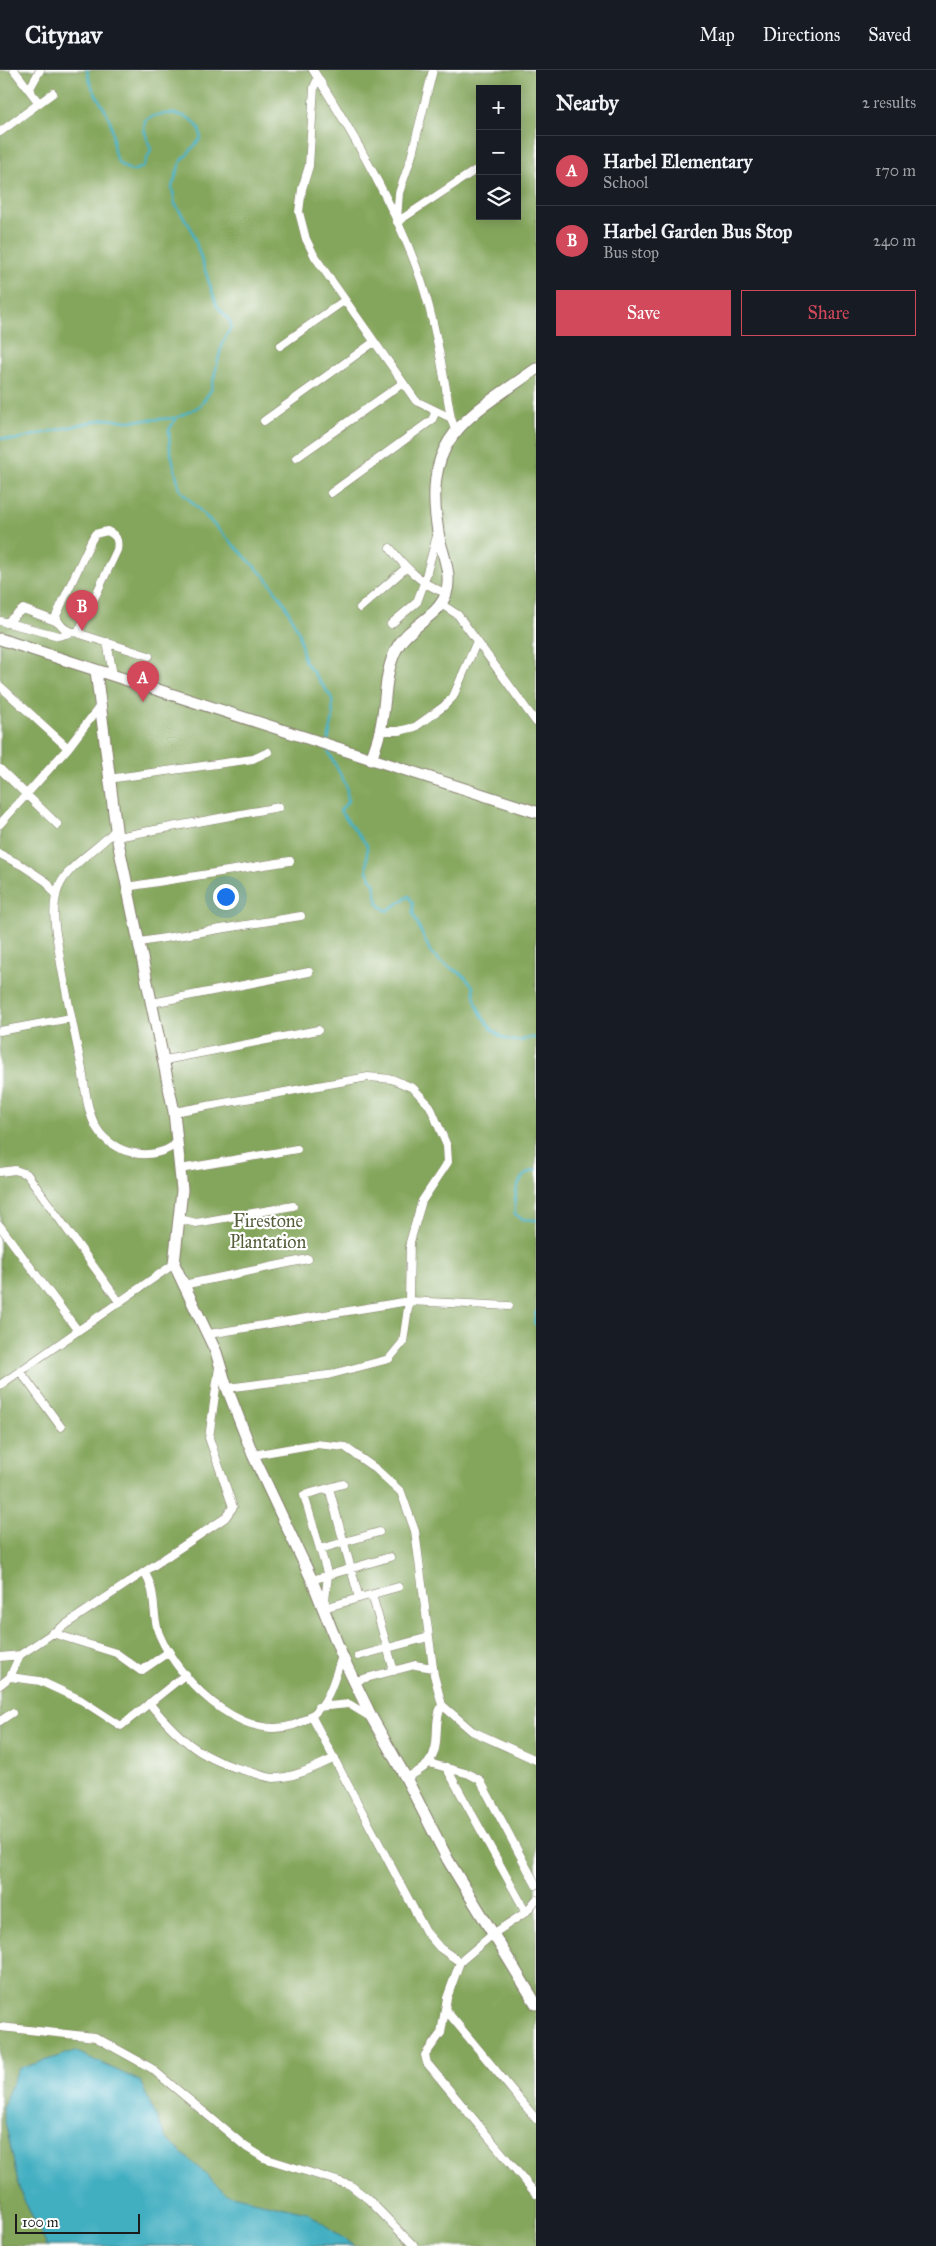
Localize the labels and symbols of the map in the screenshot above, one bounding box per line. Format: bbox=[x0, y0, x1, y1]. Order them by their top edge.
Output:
pin: B bbox=[66, 590, 98, 631]
pin: A bbox=[127, 661, 159, 702]
your location bbox=[213, 884, 239, 910]
park label: Firestone Plantation bbox=[230, 1210, 307, 1253]
scale bar bbox=[15, 2211, 140, 2234]

